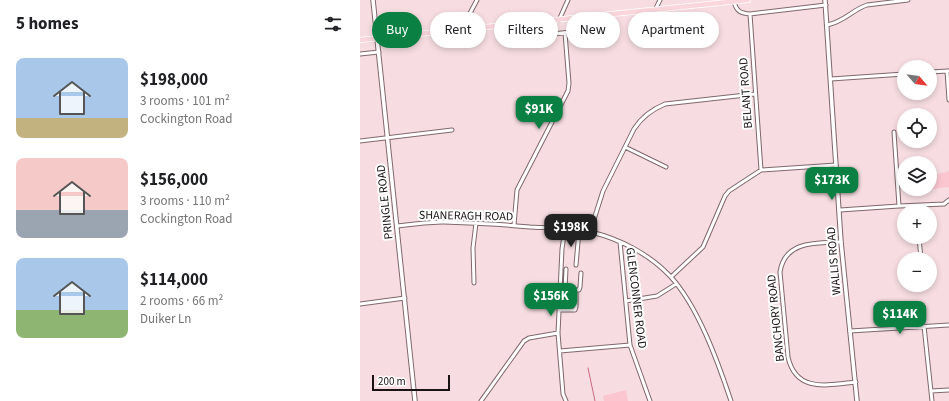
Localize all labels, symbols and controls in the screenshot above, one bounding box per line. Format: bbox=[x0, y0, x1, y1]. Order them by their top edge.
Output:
text: 5 homes bbox=[16, 12, 78, 36]
chip: Buy bbox=[372, 12, 422, 48]
chip: Rent bbox=[430, 12, 486, 48]
chip: Filters bbox=[494, 12, 558, 48]
chip: New bbox=[566, 12, 620, 48]
chip: Apartment bbox=[628, 12, 719, 48]
icon: filters bbox=[322, 13, 344, 35]
street label: BELANT ROAD bbox=[735, 57, 757, 129]
north arrow bbox=[897, 60, 937, 100]
map controls bbox=[897, 60, 937, 292]
text: $198,000 bbox=[140, 68, 208, 92]
icon: home bbox=[48, 74, 96, 122]
text: 3 rooms · 101 m² bbox=[140, 92, 230, 110]
pin: $91K bbox=[515, 96, 563, 130]
text: $91K bbox=[525, 100, 553, 118]
button: locate bbox=[897, 108, 937, 148]
text: Cockington Road bbox=[140, 110, 233, 128]
button: layers bbox=[897, 156, 937, 196]
street label: PRINGLE ROAD bbox=[373, 164, 397, 240]
pin: $173K bbox=[804, 167, 860, 201]
text: $156,000 bbox=[140, 168, 208, 192]
text: $173K bbox=[814, 171, 850, 189]
icon: home bbox=[48, 174, 96, 222]
text: 3 rooms · 110 m² bbox=[140, 192, 230, 210]
button: + bbox=[897, 204, 937, 244]
street label: SHANERAGH ROAD bbox=[419, 207, 513, 225]
text: Cockington Road bbox=[140, 210, 233, 228]
pin: $198K bbox=[543, 214, 599, 248]
text: $198K bbox=[553, 218, 589, 236]
street label: WALLIS ROAD bbox=[823, 226, 845, 296]
street label: GLENCONNER ROAD bbox=[621, 247, 651, 349]
button: − bbox=[897, 252, 937, 292]
text: $114,000 bbox=[140, 268, 208, 292]
icon: home bbox=[48, 274, 96, 322]
street label: BANCHORY ROAD bbox=[763, 274, 789, 362]
pin: $156K bbox=[523, 283, 579, 317]
text: $156K bbox=[533, 287, 569, 305]
text: 2 rooms · 66 m² bbox=[140, 292, 223, 310]
pin: $114K bbox=[872, 301, 928, 335]
text: $114K bbox=[882, 305, 918, 323]
text: Duiker Ln bbox=[140, 310, 191, 328]
scale bar bbox=[372, 373, 450, 392]
text: 200 m bbox=[378, 374, 406, 389]

